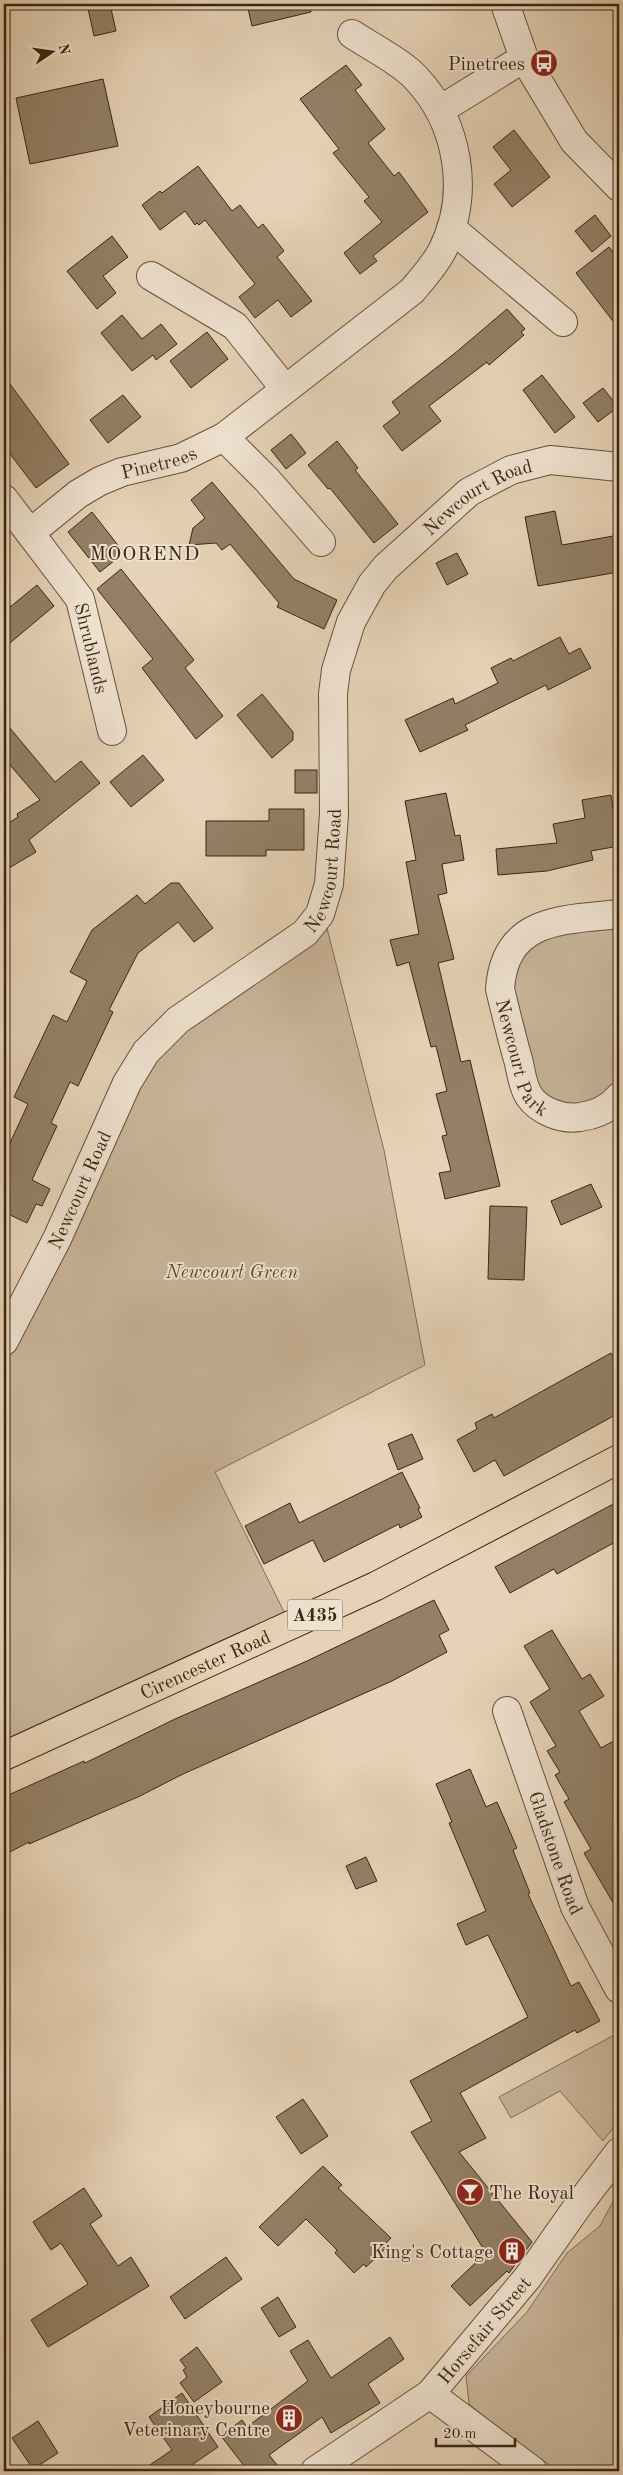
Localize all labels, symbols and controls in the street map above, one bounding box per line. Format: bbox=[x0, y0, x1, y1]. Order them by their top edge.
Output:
north arrow bbox=[28, 28, 78, 78]
text: N bbox=[56, 43, 72, 56]
bus stop icon: Pinetrees bbox=[529, 48, 559, 78]
place label: Pinetrees bbox=[448, 56, 525, 75]
street label: Pinetrees bbox=[120, 445, 200, 484]
street label: Newcourt Road bbox=[421, 458, 535, 540]
district label: MOOREND bbox=[90, 545, 200, 565]
street label: Shrublands bbox=[69, 601, 110, 696]
street label: Newcourt Road bbox=[302, 808, 346, 937]
street label: Newcourt Park bbox=[491, 997, 550, 1121]
street label: Newcourt Road bbox=[46, 1129, 116, 1253]
park label: Newcourt Green bbox=[165, 1264, 298, 1283]
road number: A435 bbox=[288, 1600, 342, 1630]
street label: Cirencester Road bbox=[138, 1628, 274, 1704]
street label: Gladstone Road bbox=[524, 1789, 585, 1919]
bar icon: The Royal bbox=[455, 2177, 485, 2207]
place label: The Royal bbox=[489, 2185, 574, 2204]
building icon: King's Cottage bbox=[497, 2236, 527, 2266]
place label: King's Cottage bbox=[371, 2244, 493, 2263]
street label: Horsefair Street bbox=[435, 2274, 536, 2389]
place label: Honeybourne Veterinary Centre bbox=[122, 2400, 270, 2441]
building icon: Honeybourne Veterinary Centre bbox=[274, 2403, 304, 2433]
scale bar bbox=[436, 2415, 514, 2447]
text: 20 m bbox=[443, 2427, 477, 2442]

